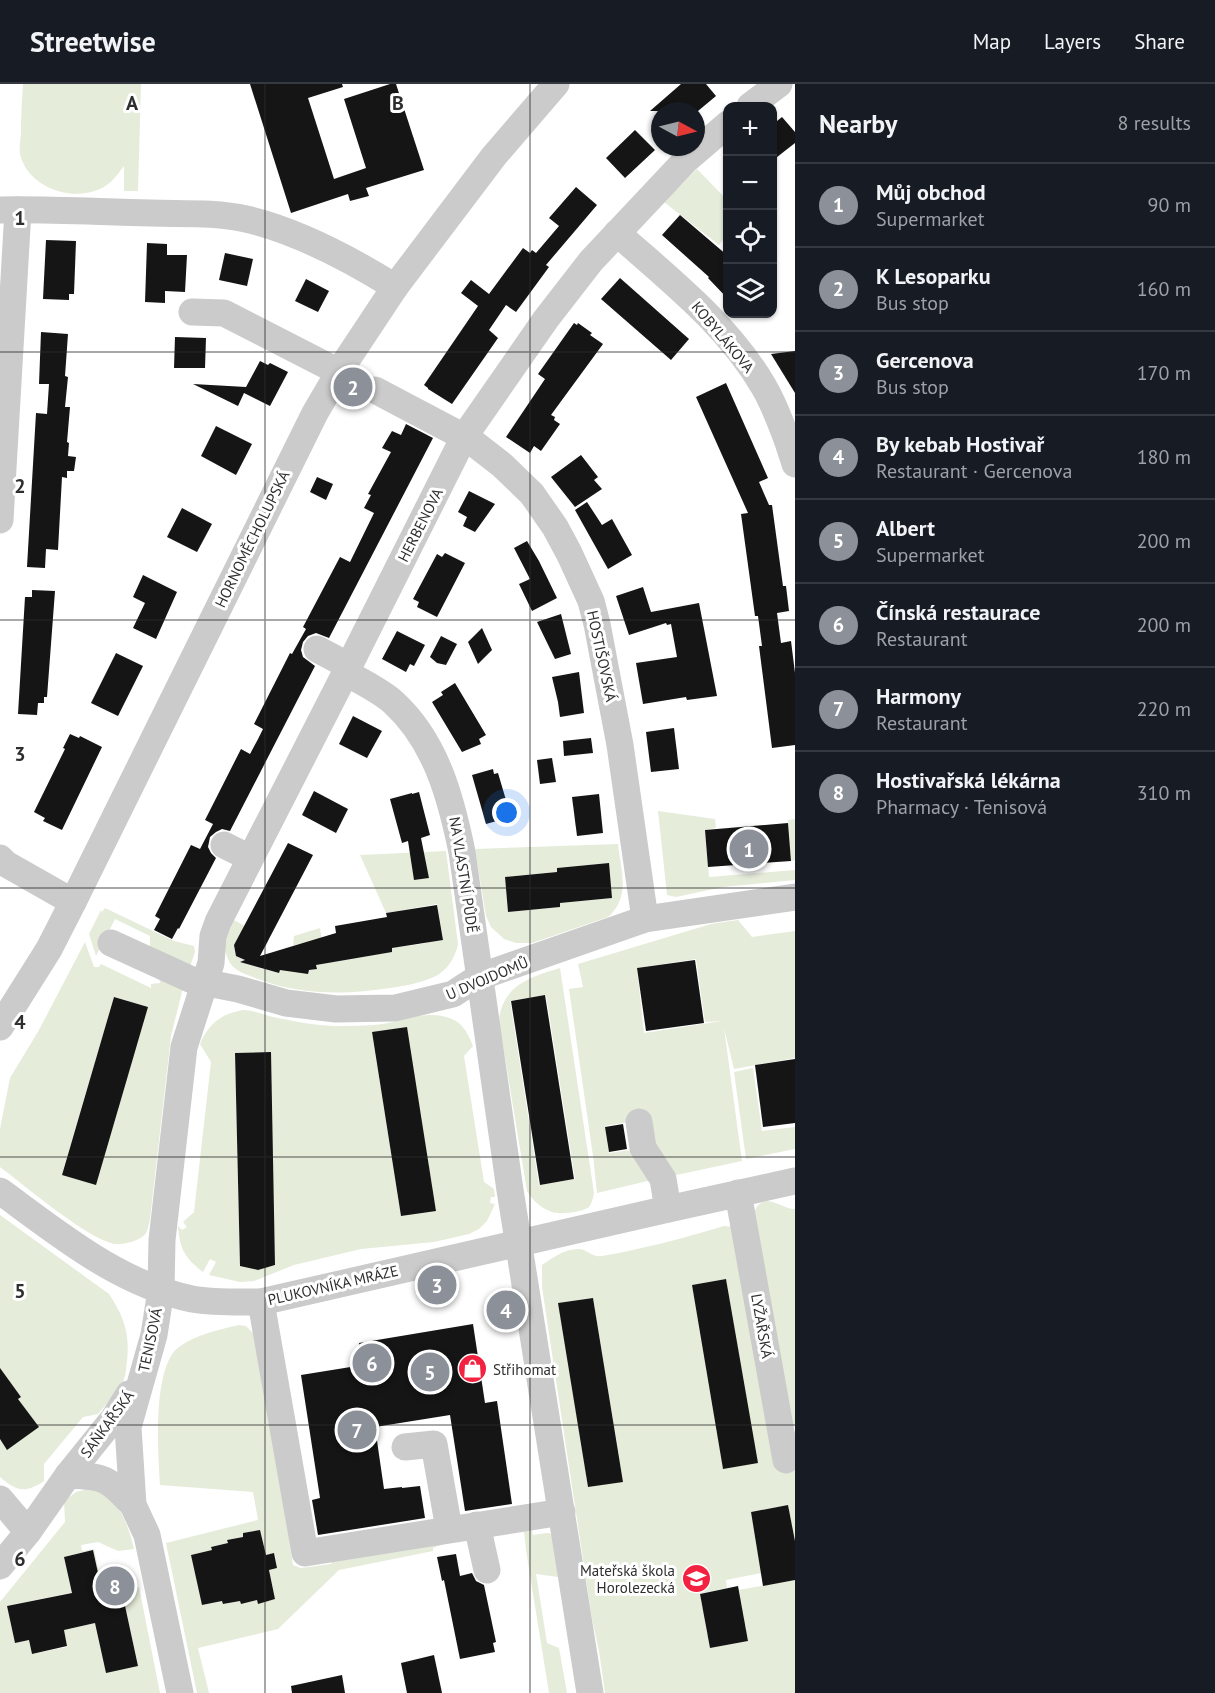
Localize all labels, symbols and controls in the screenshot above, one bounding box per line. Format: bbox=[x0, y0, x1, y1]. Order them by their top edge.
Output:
text: Streetwise bbox=[30, 23, 156, 60]
text: Map bbox=[973, 28, 1011, 55]
text: Layers bbox=[1044, 28, 1101, 55]
text: Share bbox=[1134, 28, 1185, 55]
text: A bbox=[126, 90, 139, 116]
text: B bbox=[392, 90, 404, 116]
north arrow bbox=[651, 102, 705, 156]
map controls bbox=[723, 102, 777, 318]
button: + bbox=[723, 102, 777, 156]
text: Nearby bbox=[819, 107, 897, 140]
text: 8 results bbox=[1118, 110, 1191, 136]
button: − bbox=[723, 156, 777, 210]
text: Můj obchod bbox=[876, 178, 986, 206]
text: 1 bbox=[833, 192, 844, 218]
text: 90 m bbox=[1148, 192, 1191, 218]
text: 1 bbox=[14, 205, 26, 231]
text: Supermarket bbox=[876, 206, 984, 232]
button: locate bbox=[723, 210, 777, 264]
text: K Lesoparku bbox=[876, 262, 991, 290]
button: layers bbox=[723, 264, 777, 318]
text: 2 bbox=[833, 276, 844, 302]
text: 160 m bbox=[1137, 276, 1191, 302]
text: Bus stop bbox=[876, 290, 949, 316]
street label: KOBYLÁKOVA bbox=[688, 297, 758, 377]
text: Gercenova bbox=[876, 346, 974, 374]
text: 3 bbox=[833, 360, 844, 386]
text: 170 m bbox=[1137, 360, 1191, 386]
pin: 2 bbox=[334, 364, 372, 410]
text: Bus stop bbox=[876, 374, 949, 400]
text: By kebab Hostivař bbox=[876, 430, 1044, 458]
text: 4 bbox=[833, 444, 844, 470]
text: 180 m bbox=[1137, 444, 1191, 470]
text: Restaurant · Gercenova bbox=[876, 458, 1072, 484]
street label: HORNOMĚCHOLUPSKÁ bbox=[211, 467, 293, 610]
text: 2 bbox=[14, 473, 26, 499]
street label: HERBENOVA bbox=[393, 485, 447, 565]
text: Albert bbox=[876, 514, 935, 542]
text: 5 bbox=[833, 528, 844, 554]
text: 200 m bbox=[1137, 528, 1191, 554]
text: Supermarket bbox=[876, 542, 984, 568]
text: Čínská restaurace bbox=[876, 598, 1040, 626]
street label: HOSTIŠOVSKÁ bbox=[583, 609, 621, 704]
text: 6 bbox=[833, 612, 844, 638]
text: 200 m bbox=[1137, 612, 1191, 638]
text: Restaurant bbox=[876, 626, 967, 652]
text: Harmony bbox=[876, 682, 961, 710]
text: 7 bbox=[833, 696, 844, 722]
text: 220 m bbox=[1137, 696, 1191, 722]
text: Restaurant bbox=[876, 710, 967, 736]
text: 3 bbox=[14, 741, 26, 767]
text: Hostivařská lékárna bbox=[876, 766, 1061, 794]
text: 8 bbox=[833, 780, 844, 806]
text: 310 m bbox=[1137, 780, 1191, 806]
text: Pharmacy · Tenisová bbox=[876, 794, 1047, 820]
your location bbox=[492, 798, 521, 827]
street label: NA VLASTNÍ PŮDĚ bbox=[445, 815, 483, 935]
pin: 1 bbox=[730, 826, 768, 872]
street label: U DVOJDOMŮ bbox=[443, 952, 531, 1004]
text: 4 bbox=[14, 1009, 26, 1035]
street label: PLUKOVNÍKA MRÁZE bbox=[266, 1261, 400, 1309]
pin: 3 bbox=[418, 1262, 456, 1308]
text: 5 bbox=[14, 1278, 26, 1304]
pin: 4 bbox=[486, 1288, 526, 1332]
street label: LYŽAŘSKÁ bbox=[747, 1292, 777, 1360]
street label: TENISOVÁ bbox=[134, 1306, 166, 1374]
pin: 6 bbox=[352, 1340, 392, 1386]
pin: 5 bbox=[410, 1350, 450, 1394]
shop icon: Střihomat bbox=[456, 1353, 488, 1385]
place label: Střihomat bbox=[493, 1360, 556, 1379]
street label: SÁŇKAŘSKÁ bbox=[76, 1386, 138, 1461]
pin: 7 bbox=[338, 1408, 376, 1452]
text: 6 bbox=[14, 1546, 26, 1572]
place label: Mateřská škola Horolezecká bbox=[580, 1561, 675, 1597]
school or university icon: Mateřská škola Horolezecká bbox=[680, 1563, 712, 1595]
pin: 8 bbox=[96, 1564, 134, 1608]

